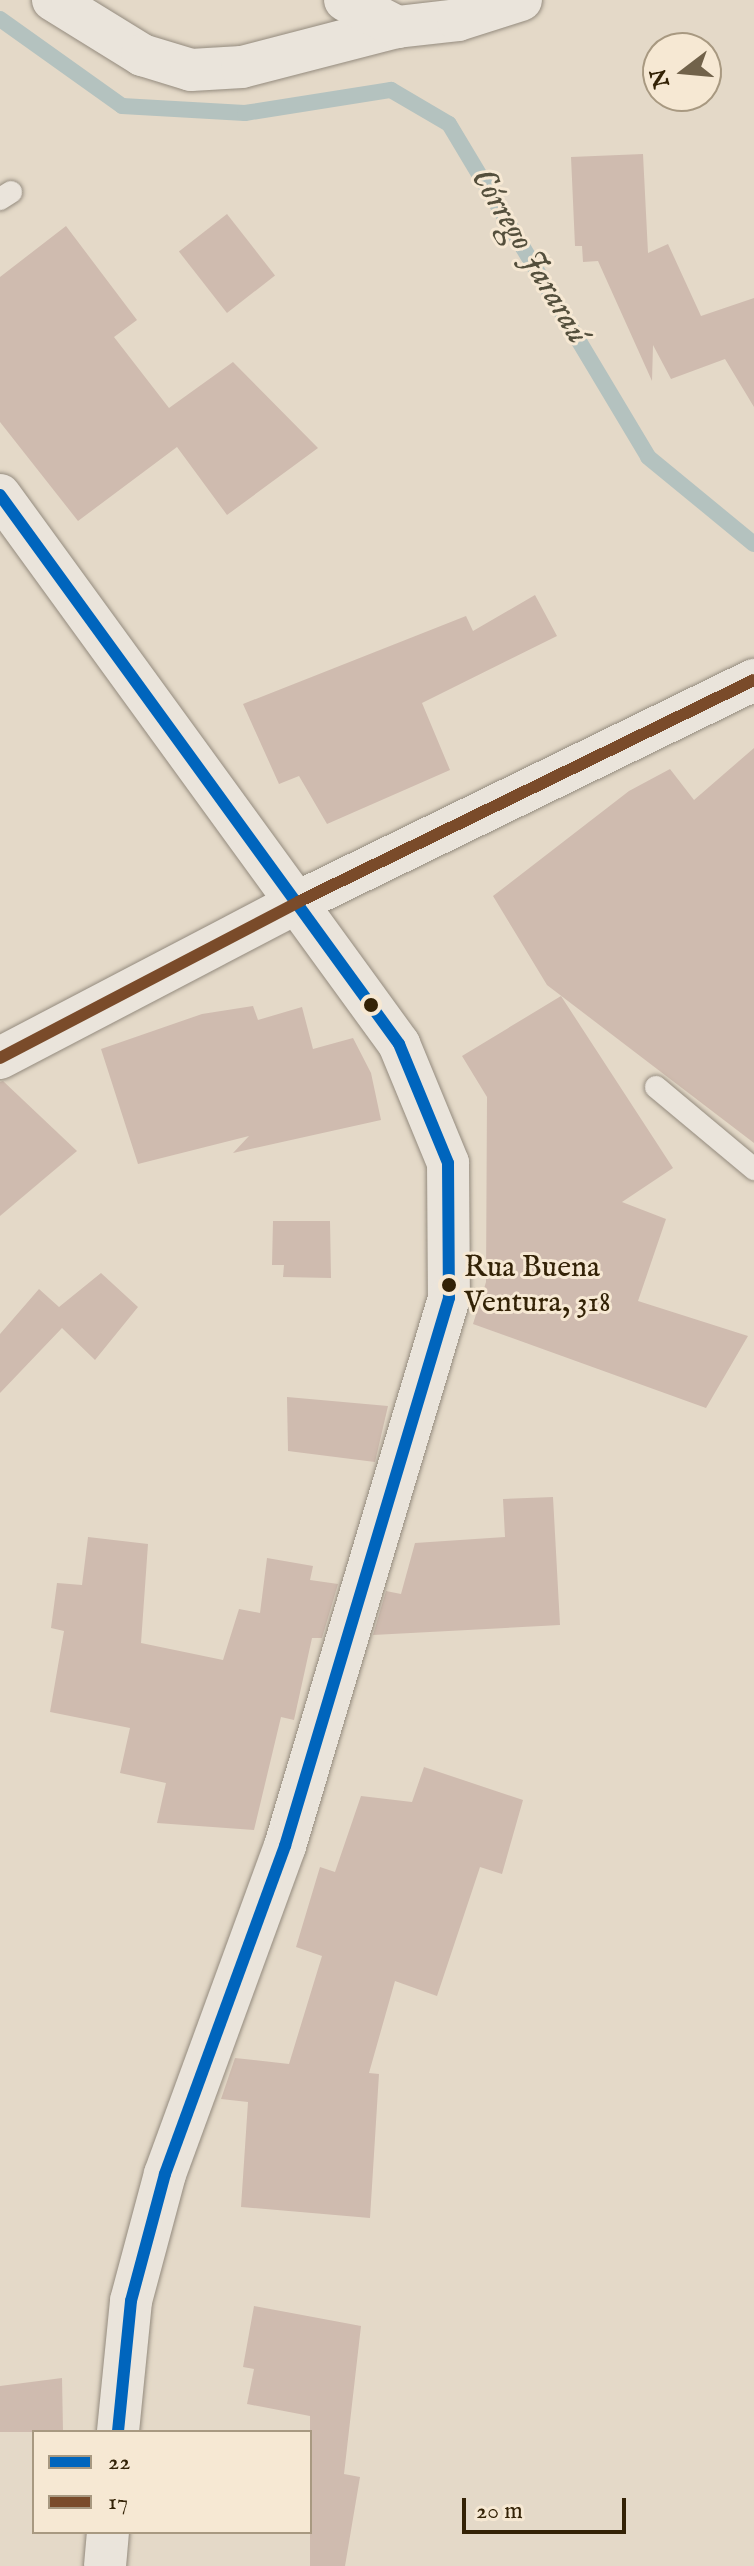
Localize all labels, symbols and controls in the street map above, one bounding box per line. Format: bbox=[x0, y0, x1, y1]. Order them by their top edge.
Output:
north arrow bbox=[642, 32, 722, 112]
text: N bbox=[645, 65, 677, 91]
water label: Córrego Jararaú bbox=[462, 161, 598, 351]
unlabelled marker bbox=[363, 997, 379, 1013]
place label: Rua Buena Ventura, 318 bbox=[464, 1250, 611, 1320]
marker: Rua Buena Ventura, 318 bbox=[441, 1277, 457, 1293]
legend bbox=[32, 2430, 312, 2534]
text: 22 bbox=[108, 2447, 131, 2478]
scale bar bbox=[466, 2482, 630, 2532]
text: 17 bbox=[108, 2487, 128, 2518]
text: 20 m bbox=[476, 2496, 523, 2527]

